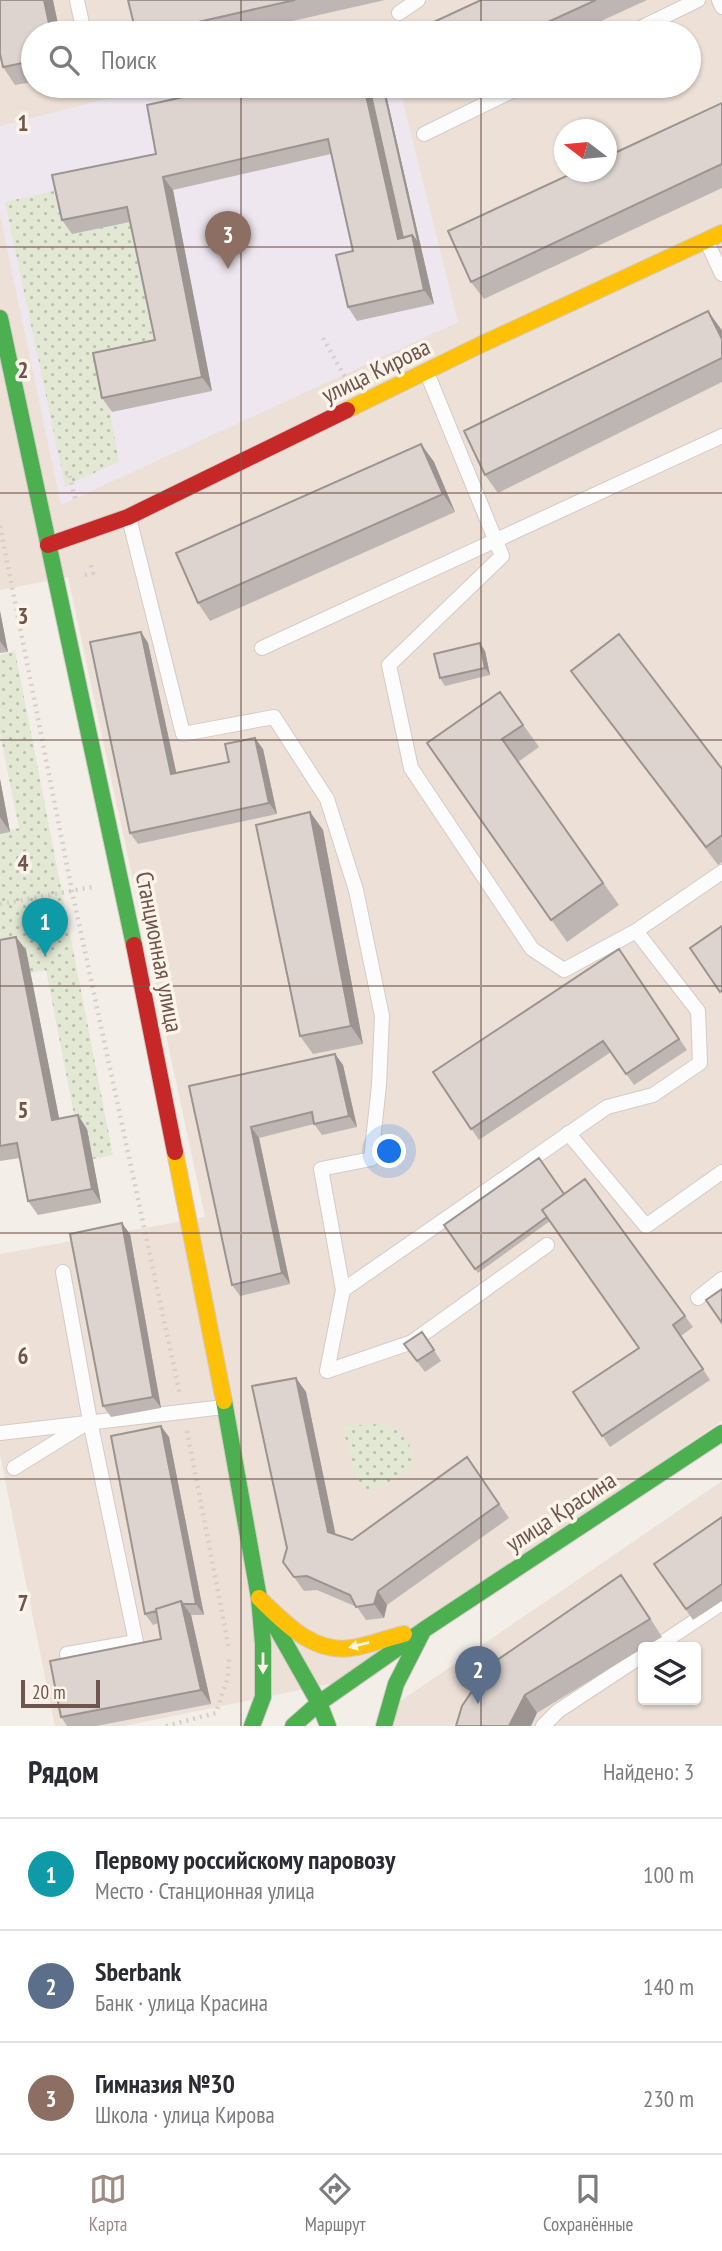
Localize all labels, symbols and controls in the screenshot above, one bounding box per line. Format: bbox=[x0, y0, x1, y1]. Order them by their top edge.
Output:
search box bbox=[21, 21, 701, 98]
icon: search bbox=[45, 41, 83, 79]
text: Поиск bbox=[101, 43, 157, 76]
text: 1 bbox=[18, 108, 29, 137]
north arrow bbox=[554, 119, 617, 182]
pin: 3 bbox=[205, 211, 251, 269]
street label: улица Кирова bbox=[317, 331, 435, 410]
text: 2 bbox=[18, 355, 29, 384]
text: 3 bbox=[18, 601, 29, 630]
text: 4 bbox=[18, 848, 29, 877]
street label: Станционная улица bbox=[129, 869, 190, 1035]
pin: 1 bbox=[22, 898, 68, 956]
text: 5 bbox=[18, 1095, 29, 1124]
your location bbox=[372, 1134, 406, 1168]
text: 6 bbox=[18, 1341, 29, 1370]
street label: улица Красина bbox=[500, 1464, 622, 1559]
text: 7 bbox=[18, 1588, 29, 1617]
one-way arrow bbox=[348, 1640, 370, 1651]
map controls bbox=[638, 1642, 701, 1705]
button: layers bbox=[638, 1642, 701, 1705]
pin: 2 bbox=[455, 1646, 501, 1704]
one-way arrow bbox=[257, 1652, 269, 1674]
scale bar bbox=[21, 1677, 100, 1709]
text: 20 m bbox=[32, 1680, 66, 1704]
text: Рядом bbox=[28, 1752, 99, 1791]
text: Найдено: 3 bbox=[603, 1757, 694, 1786]
text: Первому российскому паровозу bbox=[95, 1843, 395, 1876]
text: 1 bbox=[46, 1860, 57, 1889]
text: 100 m bbox=[643, 1860, 694, 1889]
text: Место · Станционная улица bbox=[95, 1876, 315, 1905]
text: Sberbank bbox=[95, 1955, 181, 1988]
text: 2 bbox=[46, 1972, 57, 2001]
text: 140 m bbox=[643, 1972, 694, 2001]
text: Банк · улица Красина bbox=[95, 1988, 268, 2017]
text: Гимназия №30 bbox=[95, 2067, 235, 2100]
text: 3 bbox=[46, 2084, 57, 2113]
text: 230 m bbox=[643, 2084, 694, 2113]
text: Школа · улица Кирова bbox=[95, 2100, 275, 2129]
tab: Карта bbox=[89, 2170, 127, 2236]
tab: Маршрут bbox=[305, 2170, 365, 2236]
tab: Сохранённые bbox=[543, 2170, 633, 2236]

